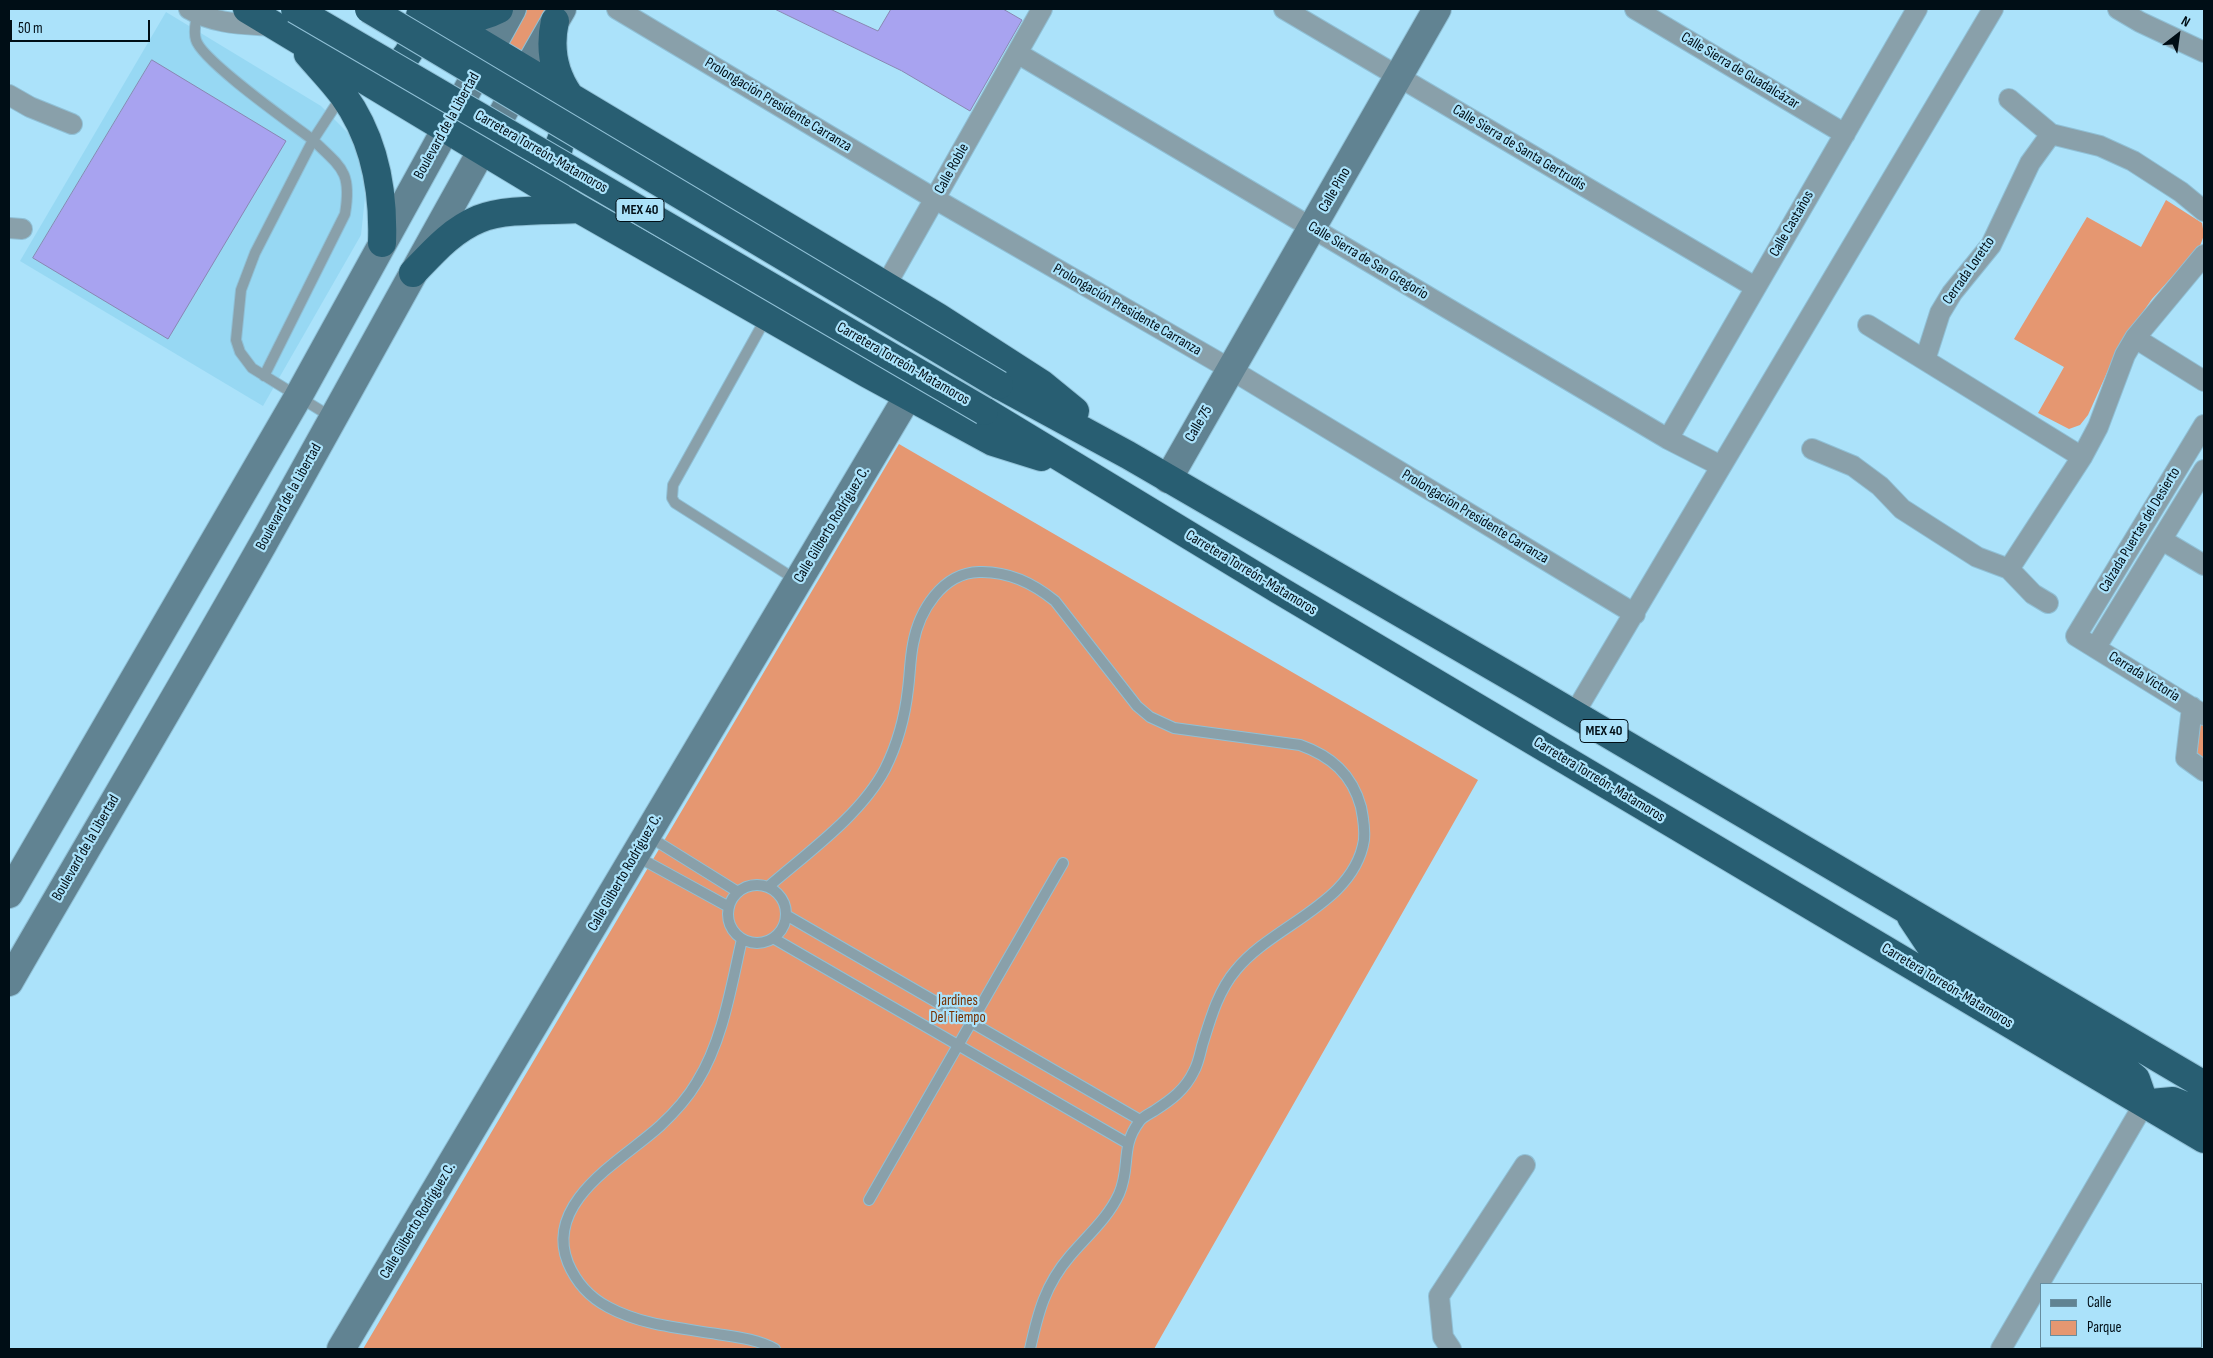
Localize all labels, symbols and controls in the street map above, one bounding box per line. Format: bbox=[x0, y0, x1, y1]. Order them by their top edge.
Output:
scale bar bbox=[12, 10, 152, 42]
north arrow bbox=[2153, 10, 2203, 60]
text: N bbox=[2178, 12, 2193, 31]
text: 50 m bbox=[18, 19, 43, 38]
street label: Calle Sierra de Guadalcázar bbox=[1678, 29, 1802, 113]
street label: Prolongación Presidente Carranza bbox=[701, 54, 855, 156]
street label: Boulevard de la Libertad bbox=[410, 70, 484, 182]
street label: Calle Sierra de Santa Gertrudis bbox=[1449, 101, 1589, 195]
street label: Carretera Torreón-Matamoros bbox=[471, 107, 611, 197]
street label: Calle Roble bbox=[931, 141, 973, 197]
street label: Calle Pino bbox=[1315, 164, 1355, 216]
street label: Calle Castaños bbox=[1766, 188, 1818, 260]
road number: MEX 40 bbox=[616, 198, 664, 222]
street label: Calle Sierra de San Gregorio bbox=[1305, 218, 1431, 304]
street label: Cerrada Loretto bbox=[1939, 234, 1999, 308]
street label: Prolongación Presidente Carranza bbox=[1050, 260, 1204, 360]
street label: Carretera Torreón-Matamoros bbox=[833, 319, 973, 409]
street label: Calle 75 bbox=[1182, 403, 1216, 445]
street label: Boulevard de la Libertad bbox=[252, 441, 326, 553]
street label: Calle Gilberto Rodríguez C. bbox=[790, 464, 874, 586]
street label: Calzada Puertas del Desierto bbox=[2096, 464, 2184, 596]
street label: Prolongación Presidente Carranza bbox=[1398, 466, 1552, 568]
street label: Carretera Torreón-Matamoros bbox=[1182, 527, 1320, 619]
street label: Cerrada Victoria bbox=[2105, 648, 2183, 706]
road number: MEX 40 bbox=[1580, 719, 1628, 742]
street label: Carretera Torreón-Matamoros bbox=[1530, 734, 1668, 826]
street label: Boulevard de la Libertad bbox=[48, 792, 124, 904]
street label: Calle Gilberto Rodríguez C. bbox=[584, 811, 666, 935]
street label: Carretera Torreón-Matamoros bbox=[1878, 940, 2016, 1032]
park label: Jardines Del Tiempo bbox=[930, 992, 986, 1027]
street label: Calle Gilberto Rodríguez C. bbox=[376, 1160, 460, 1282]
legend bbox=[2040, 1283, 2203, 1348]
text: Calle bbox=[2087, 1293, 2111, 1312]
text: Parque bbox=[2087, 1318, 2122, 1337]

